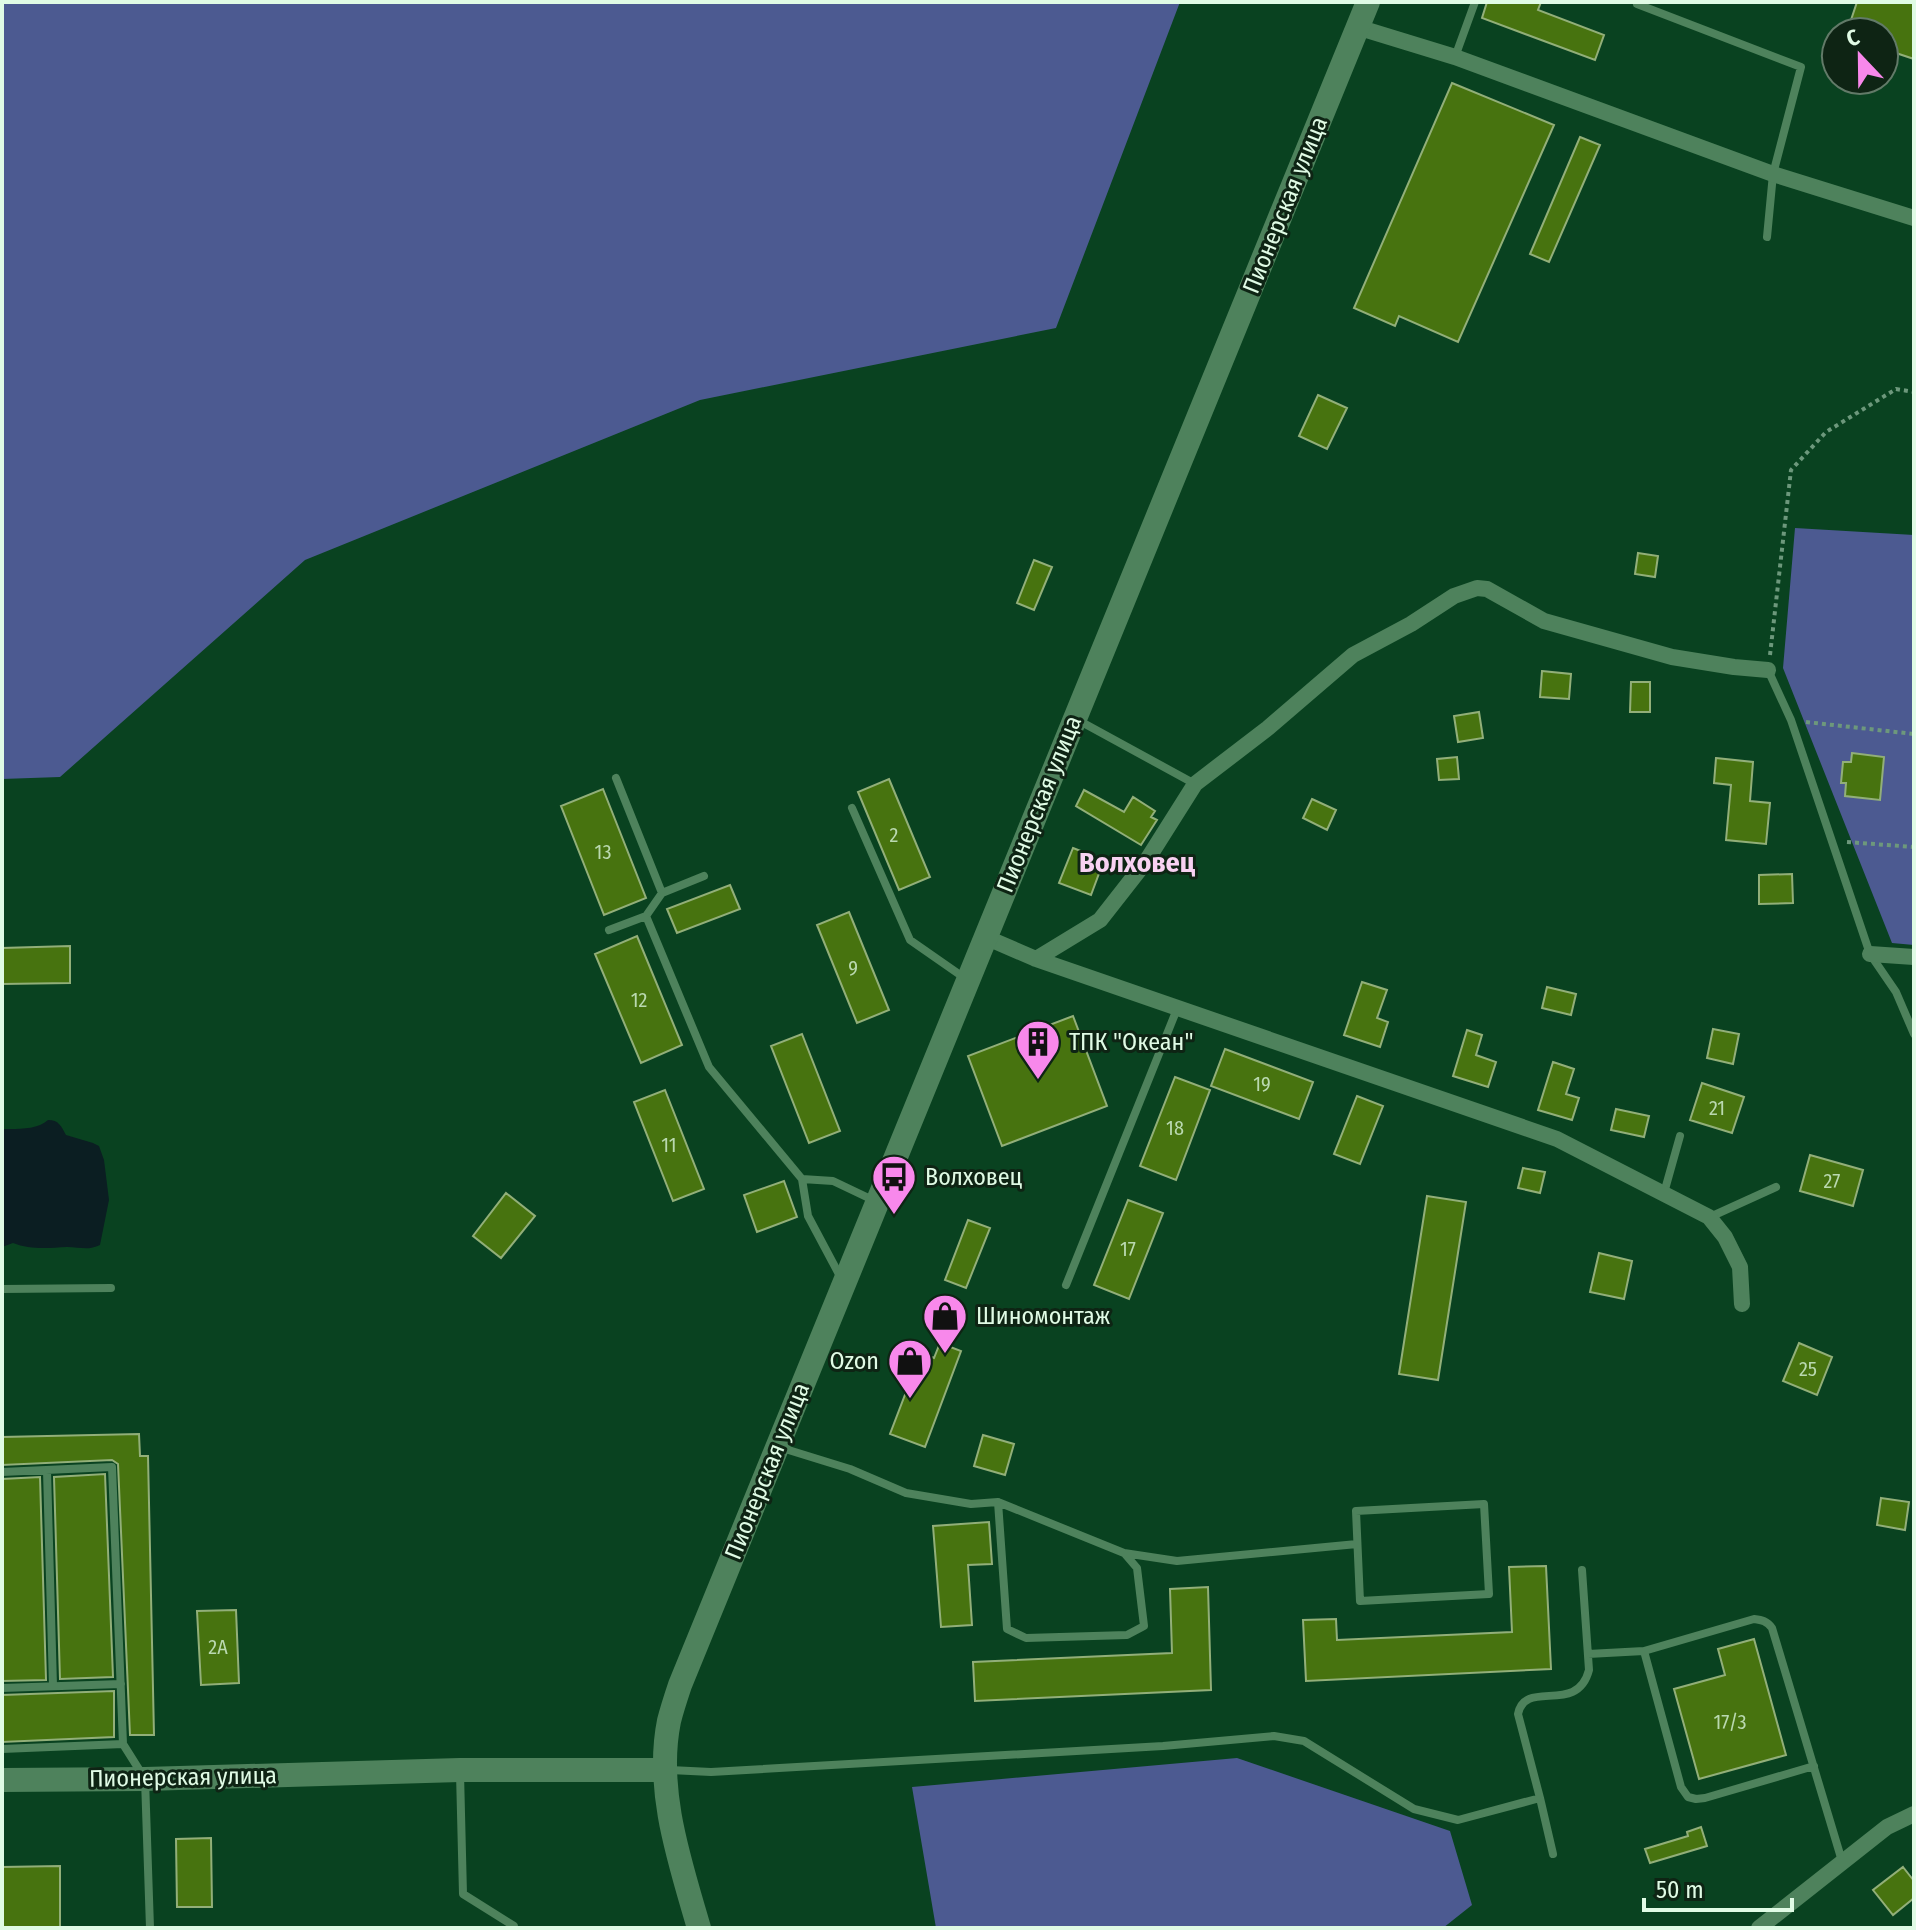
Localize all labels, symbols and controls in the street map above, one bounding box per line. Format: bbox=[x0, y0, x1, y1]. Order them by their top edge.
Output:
north arrow bbox=[1820, 16, 1900, 96]
text: С bbox=[1842, 23, 1864, 53]
street label: Пионерская улица bbox=[1237, 113, 1333, 297]
street label: Пионерская улица bbox=[991, 712, 1087, 896]
house number: 2 bbox=[890, 823, 899, 847]
house number: 13 bbox=[595, 840, 611, 864]
district label: Волховец bbox=[1079, 846, 1196, 879]
house number: 9 bbox=[848, 956, 858, 980]
house number: 12 bbox=[631, 988, 647, 1012]
building icon: ТПК "Океан" bbox=[1014, 1018, 1062, 1081]
place label: ТПК "Океан" bbox=[1069, 1028, 1194, 1056]
house number: 19 bbox=[1253, 1072, 1271, 1096]
house number: 21 bbox=[1709, 1096, 1725, 1120]
house number: 18 bbox=[1166, 1116, 1184, 1140]
house number: 11 bbox=[661, 1133, 677, 1157]
bus stop icon: Волховец bbox=[870, 1153, 918, 1216]
place label: Волховец bbox=[925, 1163, 1023, 1191]
house number: 27 bbox=[1824, 1169, 1840, 1193]
house number: 17 bbox=[1120, 1237, 1136, 1261]
shop icon: Шиномонтаж bbox=[921, 1292, 969, 1355]
place label: Шиномонтаж bbox=[976, 1302, 1111, 1330]
shop icon: Ozon bbox=[886, 1337, 934, 1400]
place label: Ozon bbox=[830, 1347, 879, 1375]
house number: 25 bbox=[1799, 1357, 1817, 1381]
street label: Пионерская улица bbox=[719, 1379, 815, 1563]
house number: 2А bbox=[208, 1635, 228, 1659]
house number: 17/3 bbox=[1714, 1710, 1746, 1734]
street label: Пионерская улица bbox=[89, 1761, 277, 1793]
scale bar bbox=[1644, 1862, 1792, 1912]
text: 50 m bbox=[1656, 1876, 1704, 1904]

